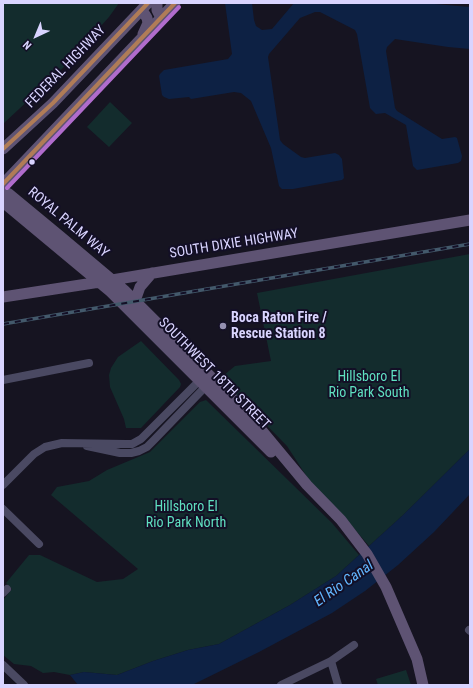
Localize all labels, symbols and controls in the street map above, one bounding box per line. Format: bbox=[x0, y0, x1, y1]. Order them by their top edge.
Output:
north arrow bbox=[16, 16, 56, 56]
street label: FEDERAL HIGHWAY bbox=[22, 22, 110, 112]
text: N bbox=[20, 38, 34, 52]
unlabelled marker bbox=[27, 157, 37, 167]
street label: ROYAL PALM WAY bbox=[24, 184, 112, 262]
street label: SOUTH DIXIE HIGHWAY bbox=[168, 226, 300, 262]
place label: Boca Raton Fire / Rescue Station 8 bbox=[231, 310, 327, 342]
street label: SOUTHWEST 18TH STREET bbox=[155, 315, 273, 433]
marker: Boca Raton Fire / Rescue Station 8 bbox=[218, 321, 228, 331]
park label: Hillsboro El Rio Park South bbox=[328, 369, 410, 402]
park label: Hillsboro El Rio Park North bbox=[146, 499, 226, 532]
water label: El Rio Canal bbox=[311, 557, 377, 611]

